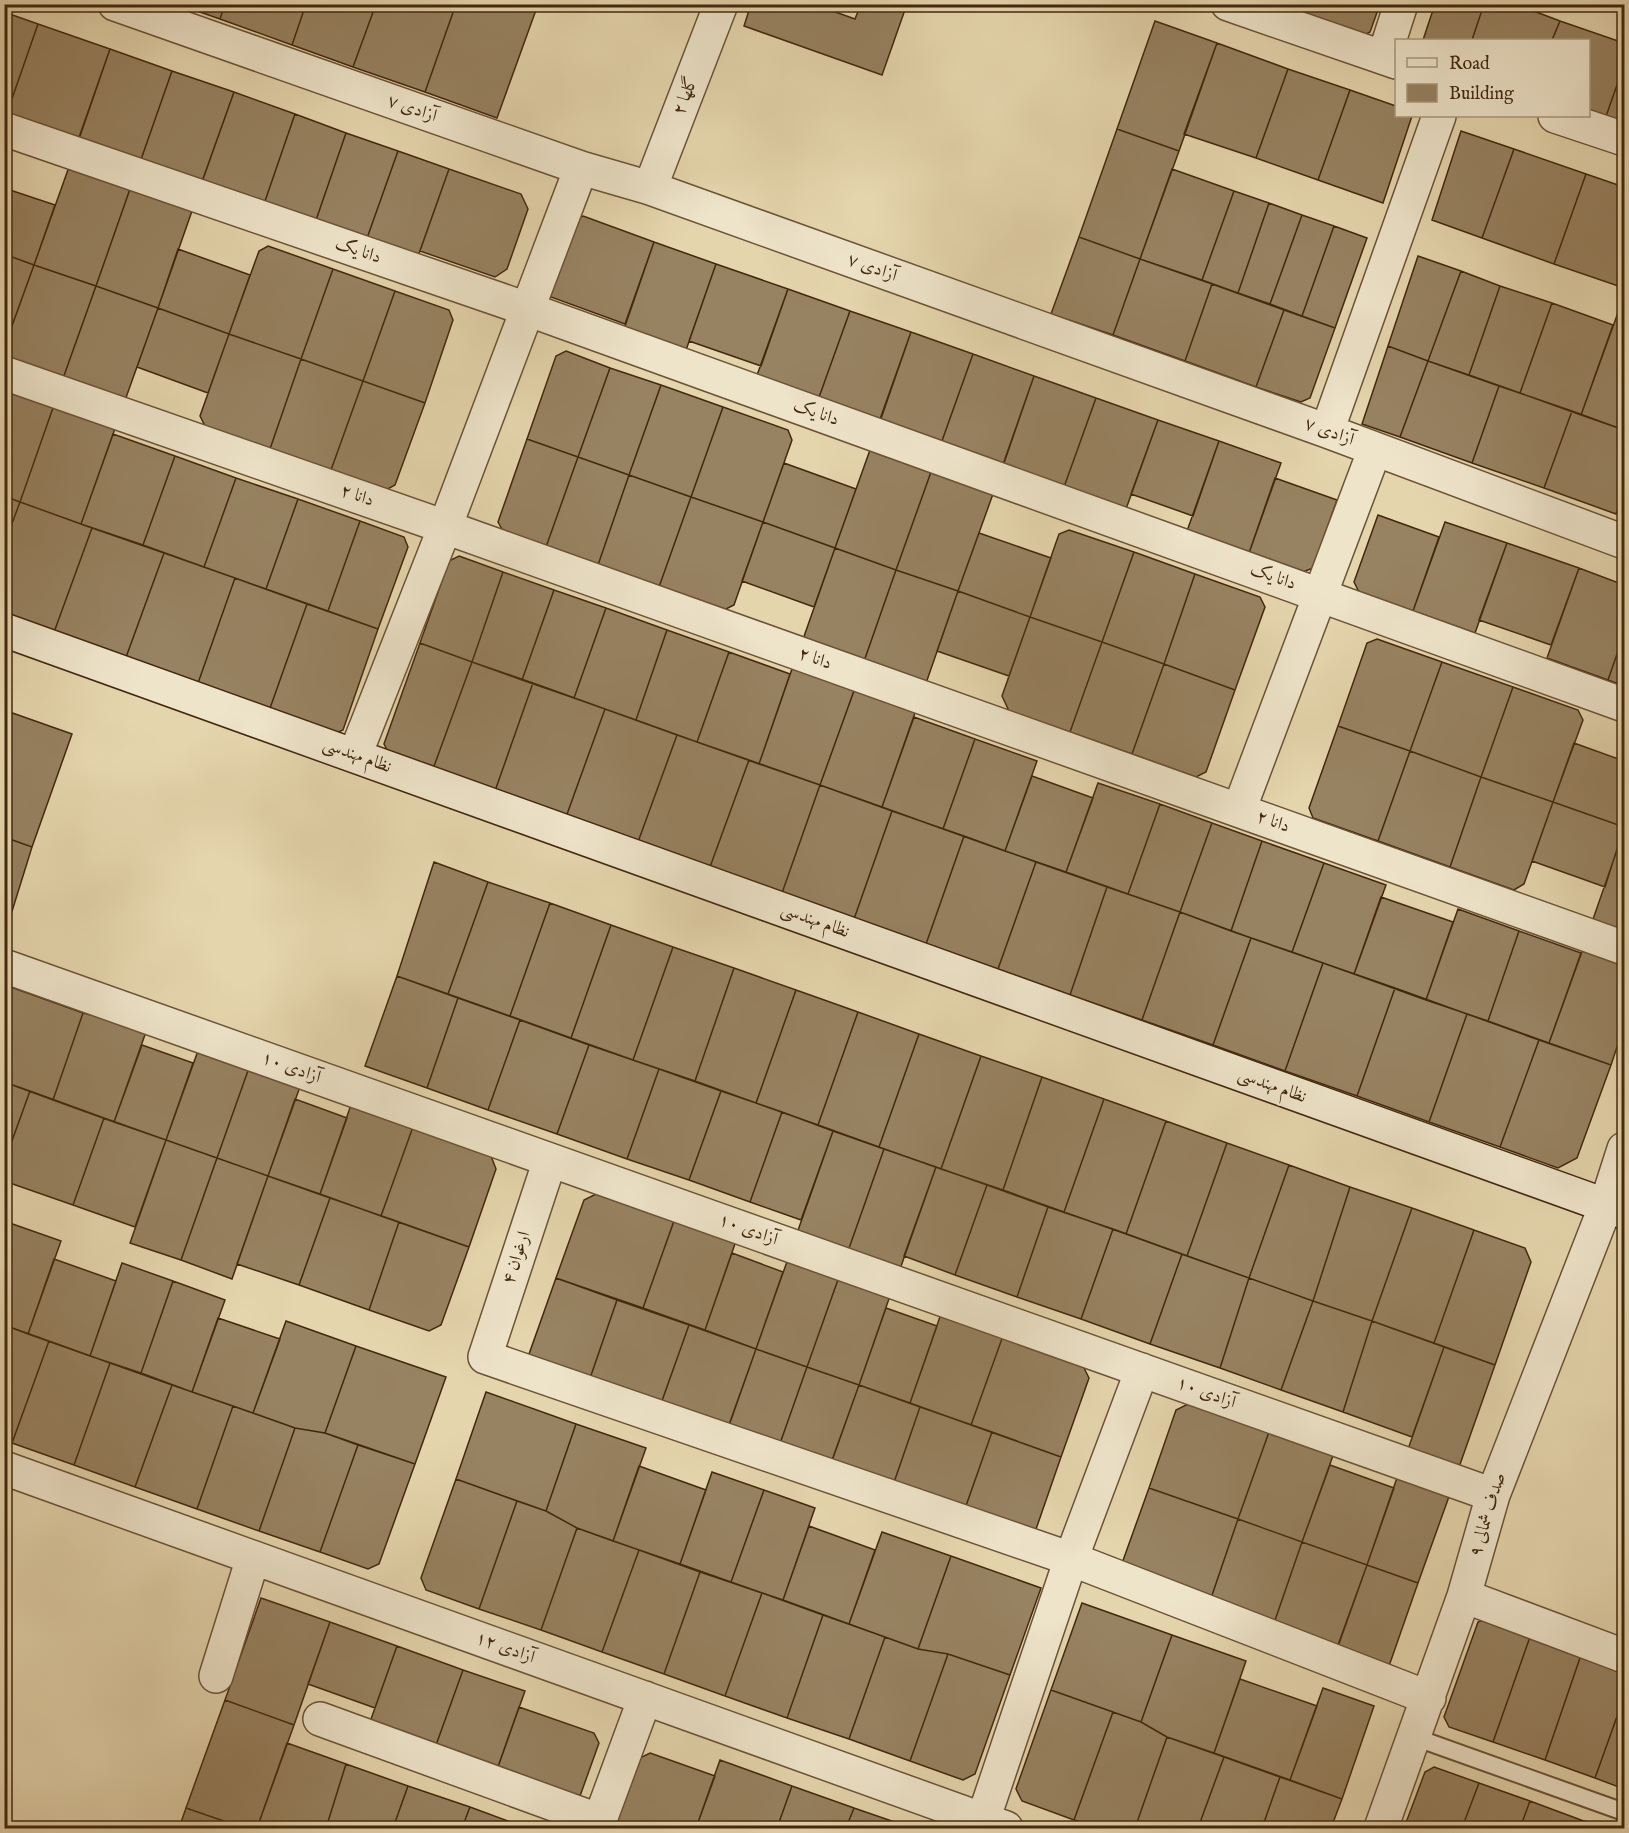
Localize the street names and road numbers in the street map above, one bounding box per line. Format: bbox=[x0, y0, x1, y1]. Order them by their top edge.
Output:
street label: گلها ۲ bbox=[667, 73, 704, 119]
street label: آزادی ۷ bbox=[384, 90, 442, 129]
street label: دانا یک bbox=[332, 232, 384, 270]
street label: آزادی ۷ bbox=[844, 248, 902, 288]
street label: دانا یک bbox=[790, 394, 842, 432]
street label: آزادی ۷ bbox=[1301, 412, 1359, 452]
street label: دانا ۲ bbox=[337, 480, 377, 512]
street label: دانا یک bbox=[1247, 558, 1299, 596]
street label: دانا ۲ bbox=[795, 642, 835, 676]
street label: نظام مهندسی bbox=[319, 733, 394, 782]
street label: دانا ۲ bbox=[1253, 805, 1293, 839]
street label: نظام مهندسی bbox=[777, 898, 852, 947]
street label: آزادی ۱۰ bbox=[258, 1047, 326, 1090]
street label: نظام مهندسی bbox=[1234, 1063, 1309, 1112]
street label: آزادی ۱۰ bbox=[715, 1209, 783, 1252]
street label: ارغوان ۴ bbox=[498, 1228, 536, 1287]
street label: آزادی ۱۰ bbox=[1173, 1372, 1241, 1415]
street label: صدف شمالی ۹ bbox=[1464, 1470, 1512, 1560]
street label: آزادی ۱۲ bbox=[472, 1627, 540, 1670]

